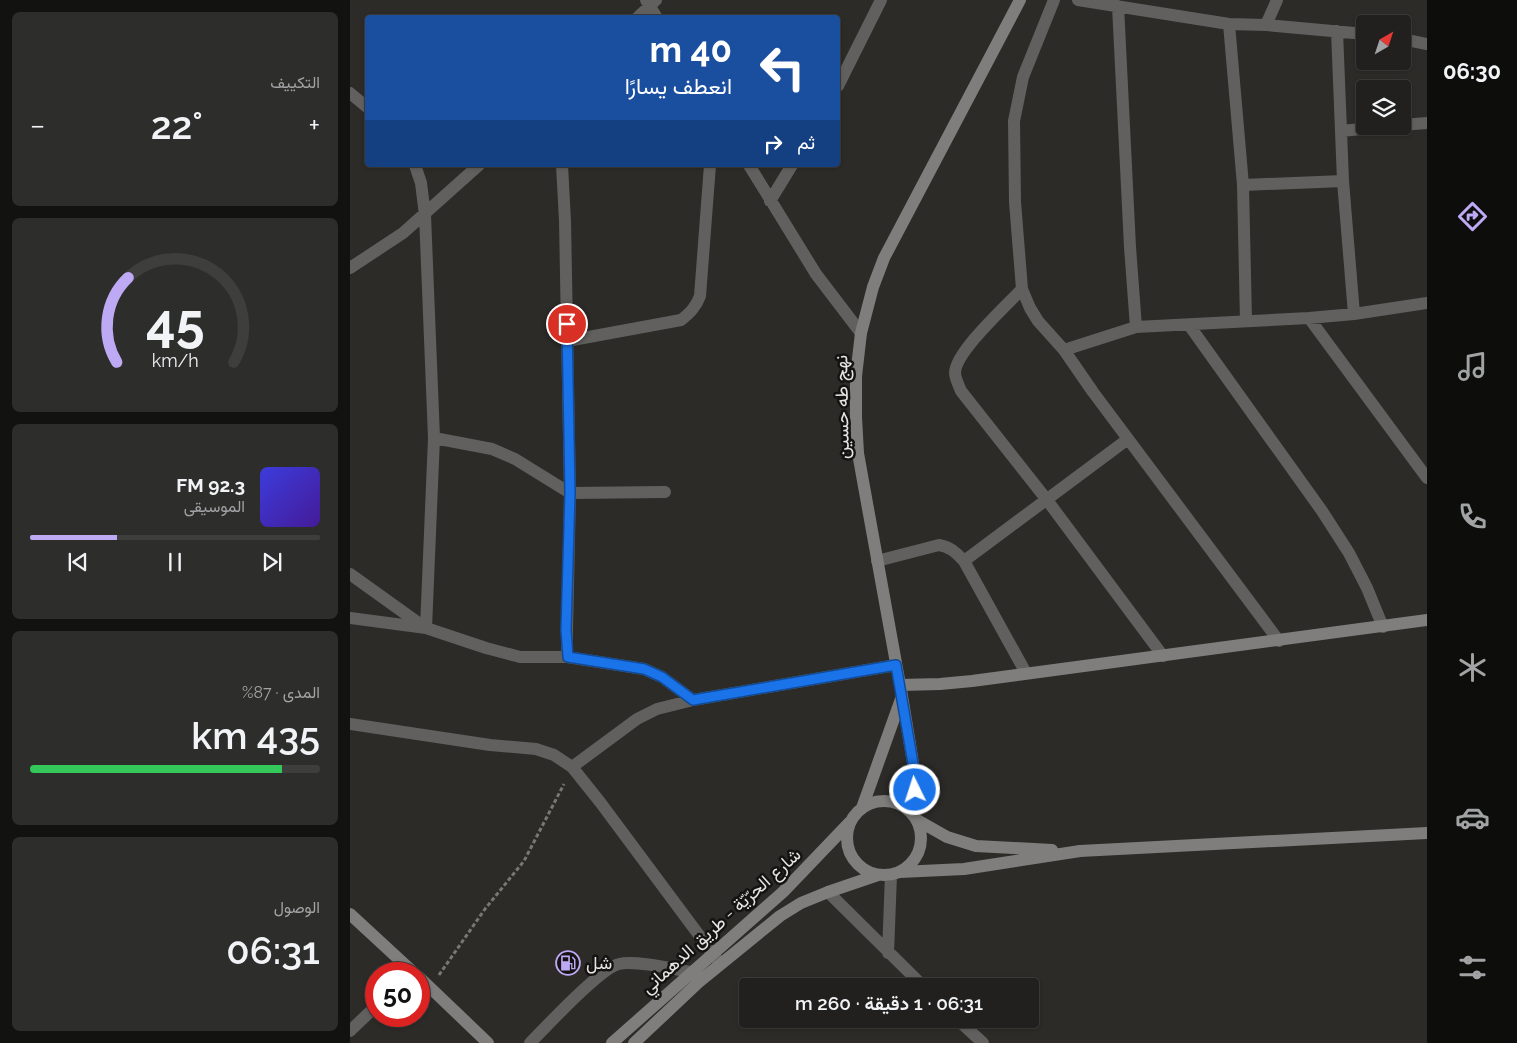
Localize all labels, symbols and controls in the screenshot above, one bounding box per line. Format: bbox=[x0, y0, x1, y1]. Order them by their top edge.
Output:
north arrow bbox=[1356, 15, 1411, 70]
map controls bbox=[1356, 15, 1411, 135]
text: 40 m bbox=[650, 29, 732, 70]
icon: left bbox=[750, 35, 815, 100]
text: 06:30 bbox=[1443, 58, 1501, 84]
text: التكييف bbox=[270, 73, 320, 92]
text: انعطف يسارًا bbox=[625, 73, 732, 99]
button: layers bbox=[1356, 80, 1411, 135]
text: 22° bbox=[151, 103, 203, 148]
text: − bbox=[30, 109, 45, 142]
text: + bbox=[308, 109, 320, 142]
icon: right bbox=[759, 130, 787, 158]
text: ثم bbox=[797, 131, 815, 153]
icon: directions bbox=[1455, 199, 1490, 234]
text: 45 bbox=[146, 292, 204, 353]
pin bbox=[546, 303, 588, 345]
icon: arrive bbox=[553, 310, 581, 338]
icon: music bbox=[1455, 349, 1490, 384]
text: km/h bbox=[151, 350, 199, 371]
street label: نهج طه حسين bbox=[830, 355, 855, 459]
text: 92.3 FM bbox=[176, 474, 245, 496]
text: الموسيقى bbox=[184, 497, 245, 516]
icon: phone bbox=[1455, 499, 1490, 534]
icon: previous bbox=[64, 548, 92, 576]
icon: pause bbox=[161, 548, 189, 576]
icon: next bbox=[258, 548, 286, 576]
icon: climate bbox=[1455, 650, 1490, 685]
text: المدى · 87% bbox=[242, 683, 320, 702]
text: 435 km bbox=[191, 713, 320, 758]
position arrow bbox=[888, 763, 940, 815]
icon: car bbox=[1455, 800, 1490, 835]
street label: شارع الحرّيّة - طريق الدهماني bbox=[637, 844, 808, 1001]
text: الوصول bbox=[274, 898, 320, 917]
text: 06:31 bbox=[226, 928, 320, 973]
fuel station icon: شل bbox=[555, 950, 581, 976]
icon: filters bbox=[1455, 950, 1490, 985]
place label: شل bbox=[586, 952, 612, 974]
speed limit sign: 50 bbox=[365, 962, 430, 1027]
text: 06:31 · 1 دقيقة · 260 m bbox=[795, 992, 983, 1014]

